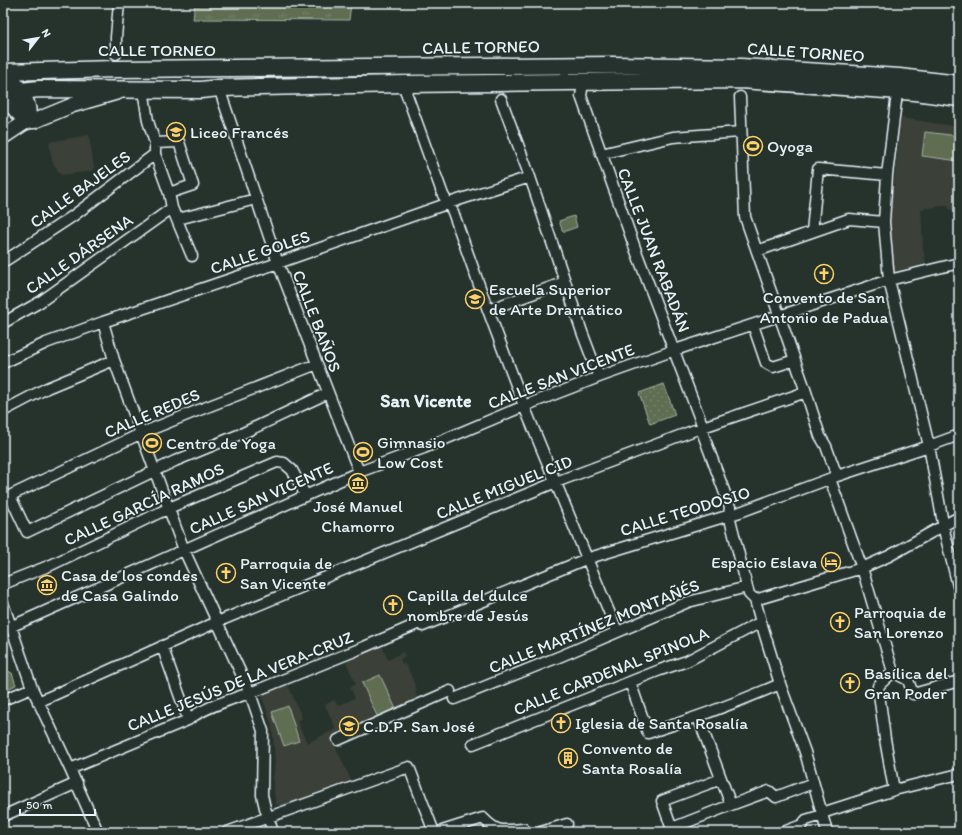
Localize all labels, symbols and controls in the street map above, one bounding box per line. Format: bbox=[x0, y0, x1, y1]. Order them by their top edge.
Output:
north arrow bbox=[18, 18, 58, 58]
text: N bbox=[39, 27, 54, 40]
street label: CALLE TORNEO bbox=[422, 36, 540, 58]
street label: CALLE TORNEO bbox=[747, 38, 865, 66]
street label: CALLE TORNEO bbox=[98, 40, 216, 60]
school or university icon: Liceo Francés bbox=[165, 121, 187, 143]
place label: Liceo Francés bbox=[190, 122, 289, 142]
sports icon: Oyoga bbox=[742, 135, 764, 157]
place label: Oyoga bbox=[767, 136, 813, 156]
street label: CALLE BAJELES bbox=[26, 146, 134, 232]
street label: CALLE JUAN RABADÁN bbox=[613, 165, 695, 335]
street label: CALLE DÁRSENA bbox=[22, 210, 137, 298]
street label: CALLE GOLES bbox=[208, 226, 312, 278]
church icon: Convento de San Antonio de Padua bbox=[813, 263, 835, 285]
street label: CALLE BAÑOS bbox=[288, 267, 346, 375]
place label: Escuela Superior de Arte Dramático bbox=[489, 279, 623, 319]
place label: Convento de San Antonio de Padua bbox=[760, 287, 888, 327]
school or university icon: Escuela Superior de Arte Dramático bbox=[464, 288, 486, 310]
street label: CALLE SAN VICENTE bbox=[485, 339, 637, 413]
street label: CALLE REDES bbox=[101, 384, 203, 442]
district label: San Vicente bbox=[380, 390, 472, 412]
sports icon: Centro de Yoga bbox=[141, 432, 163, 454]
place label: Gimnasio Low Cost bbox=[377, 432, 445, 472]
place label: Centro de Yoga bbox=[166, 433, 276, 453]
sports icon: Gimnasio Low Cost bbox=[352, 441, 374, 463]
street label: CALLE MIGUEL CID bbox=[433, 450, 575, 523]
street label: CALLE SAN VICENTE bbox=[186, 457, 336, 539]
street label: CALLE GARCÍA RAMOS bbox=[61, 458, 227, 550]
museum icon: José Manuel Chamorro bbox=[347, 472, 369, 494]
street label: CALLE TEODOSIO bbox=[618, 482, 752, 540]
place label: José Manuel Chamorro bbox=[313, 496, 403, 536]
hotel icon: Espacio Eslava bbox=[820, 551, 842, 573]
place label: Espacio Eslava bbox=[711, 552, 817, 572]
place label: Parroquia de San Vicente bbox=[240, 553, 332, 593]
church icon: Parroquia de San Vicente bbox=[215, 562, 237, 584]
place label: Casa de los condes de Casa Galindo bbox=[61, 565, 198, 605]
museum icon: Casa de los condes de Casa Galindo bbox=[36, 574, 58, 596]
street label: CALLE MARTÍNEZ MONTAÑÉS bbox=[486, 575, 702, 677]
place label: Capilla del dulce nombre de Jesús bbox=[407, 585, 529, 625]
church icon: Capilla del dulce nombre de Jesús bbox=[382, 594, 404, 616]
place label: Parroquia de San Lorenzo bbox=[854, 602, 946, 642]
church icon: Parroquia de San Lorenzo bbox=[829, 611, 851, 633]
street label: CALLE CARDENAL SPINOLA bbox=[510, 623, 712, 719]
street label: CALLE JESÚS DE LA VERA-CRUZ bbox=[124, 626, 356, 736]
place label: Basílica del Gran Poder bbox=[864, 663, 948, 703]
church icon: Basílica del Gran Poder bbox=[839, 672, 861, 694]
church icon: Iglesia de Santa Rosalía bbox=[550, 712, 572, 734]
place label: Iglesia de Santa Rosalía bbox=[575, 713, 748, 733]
school or university icon: C.D.P. San José bbox=[338, 715, 360, 737]
place label: C.D.P. San José bbox=[363, 716, 475, 736]
place label: Convento de Santa Rosalía bbox=[582, 738, 682, 778]
building icon: Convento de Santa Rosalía bbox=[557, 747, 579, 769]
scale bar bbox=[20, 791, 95, 817]
text: 50 m bbox=[26, 798, 52, 812]

